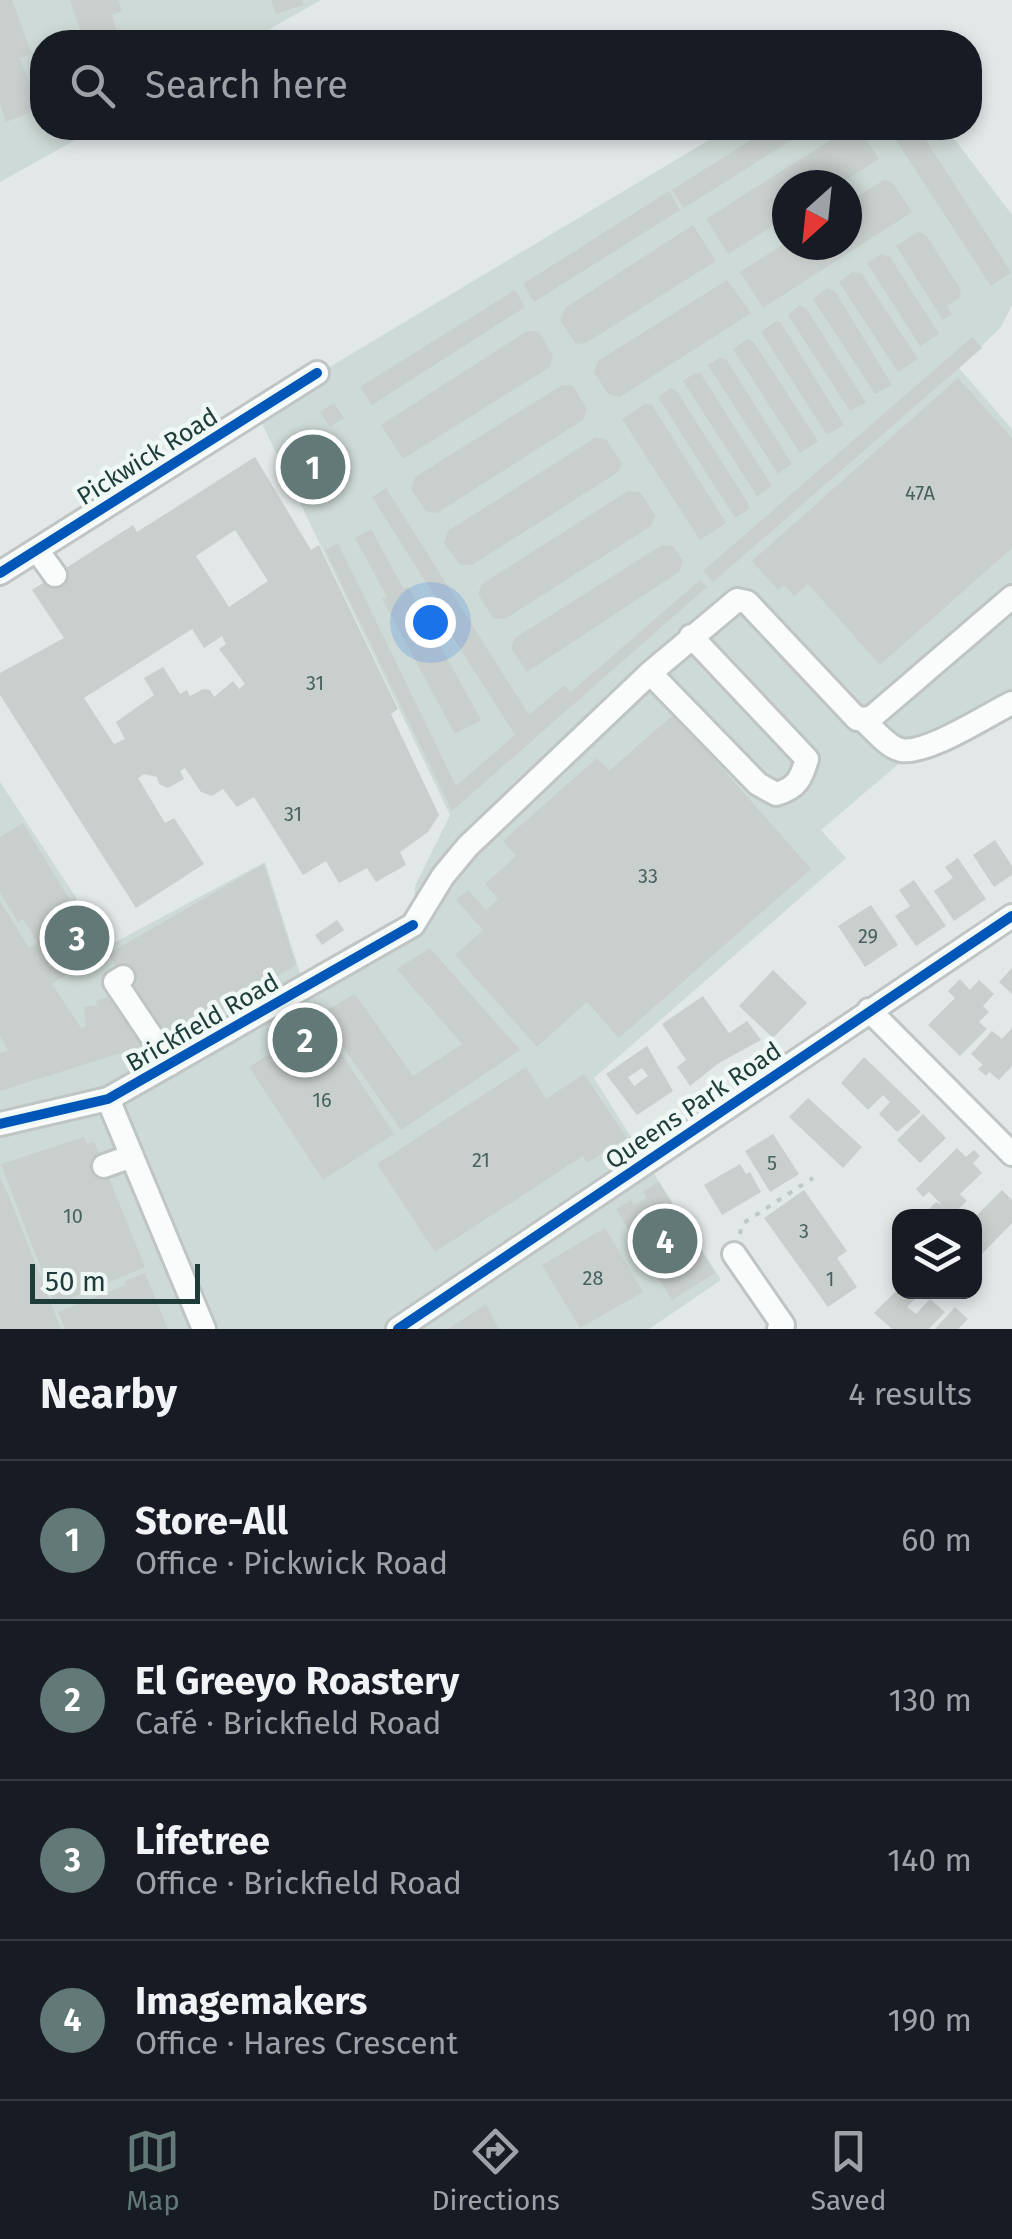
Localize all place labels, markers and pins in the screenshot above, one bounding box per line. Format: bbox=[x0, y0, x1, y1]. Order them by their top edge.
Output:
pin: 1 bbox=[280, 430, 346, 504]
pin: 3 bbox=[44, 900, 110, 976]
pin: 2 bbox=[272, 1002, 338, 1078]
pin: 4 bbox=[632, 1204, 698, 1278]

